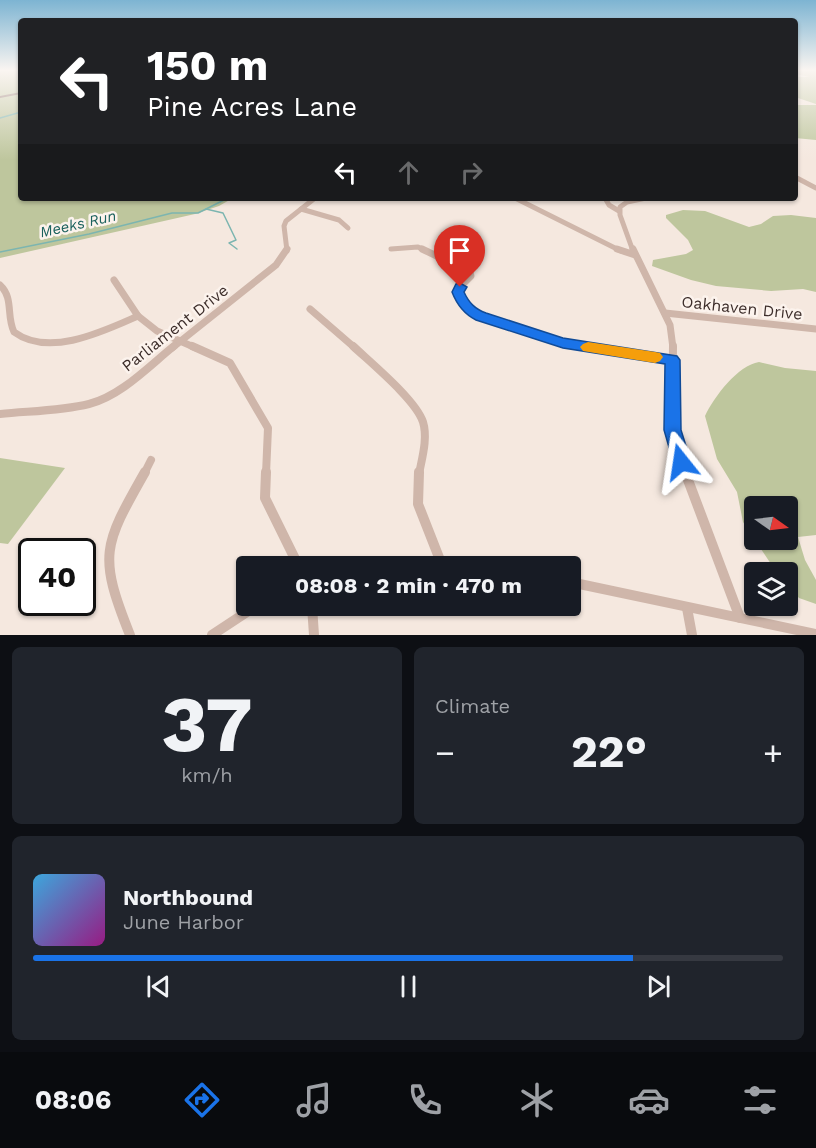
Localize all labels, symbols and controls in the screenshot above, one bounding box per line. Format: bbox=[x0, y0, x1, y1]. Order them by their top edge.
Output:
text: 150 m bbox=[147, 41, 268, 90]
icon: left bbox=[48, 42, 126, 120]
text: Pine Acres Lane bbox=[147, 91, 357, 123]
icon: left bbox=[329, 156, 362, 189]
icon: ahead bbox=[392, 156, 425, 189]
icon: right bbox=[455, 156, 488, 189]
water label: Meeks Run bbox=[38, 207, 118, 241]
pin bbox=[434, 225, 485, 287]
icon: arrive bbox=[443, 234, 476, 267]
street label: Parliament Drive bbox=[118, 281, 232, 375]
street label: Oakhaven Drive bbox=[681, 292, 803, 324]
position arrow bbox=[649, 430, 713, 494]
north arrow bbox=[744, 496, 798, 550]
map controls bbox=[744, 496, 798, 616]
speed limit sign: 40 bbox=[18, 538, 96, 616]
button: layers bbox=[744, 562, 798, 616]
text: 08:08 · 2 min · 470 m bbox=[295, 573, 522, 598]
text: 37 bbox=[161, 678, 253, 770]
text: Climate bbox=[435, 694, 510, 718]
text: 22° bbox=[571, 725, 647, 778]
text: − bbox=[435, 733, 455, 772]
text: + bbox=[763, 733, 783, 772]
text: km/h bbox=[181, 763, 233, 787]
text: Northbound bbox=[123, 885, 253, 910]
text: June Harbor bbox=[123, 910, 244, 934]
icon: previous bbox=[142, 970, 175, 1003]
icon: pause bbox=[392, 970, 425, 1003]
icon: next bbox=[642, 970, 675, 1003]
icon: directions bbox=[181, 1079, 223, 1121]
icon: music bbox=[293, 1079, 335, 1121]
icon: phone bbox=[404, 1079, 446, 1121]
icon: climate bbox=[516, 1079, 558, 1121]
icon: car bbox=[628, 1079, 670, 1121]
icon: filters bbox=[739, 1079, 781, 1121]
text: 08:06 bbox=[35, 1084, 111, 1116]

